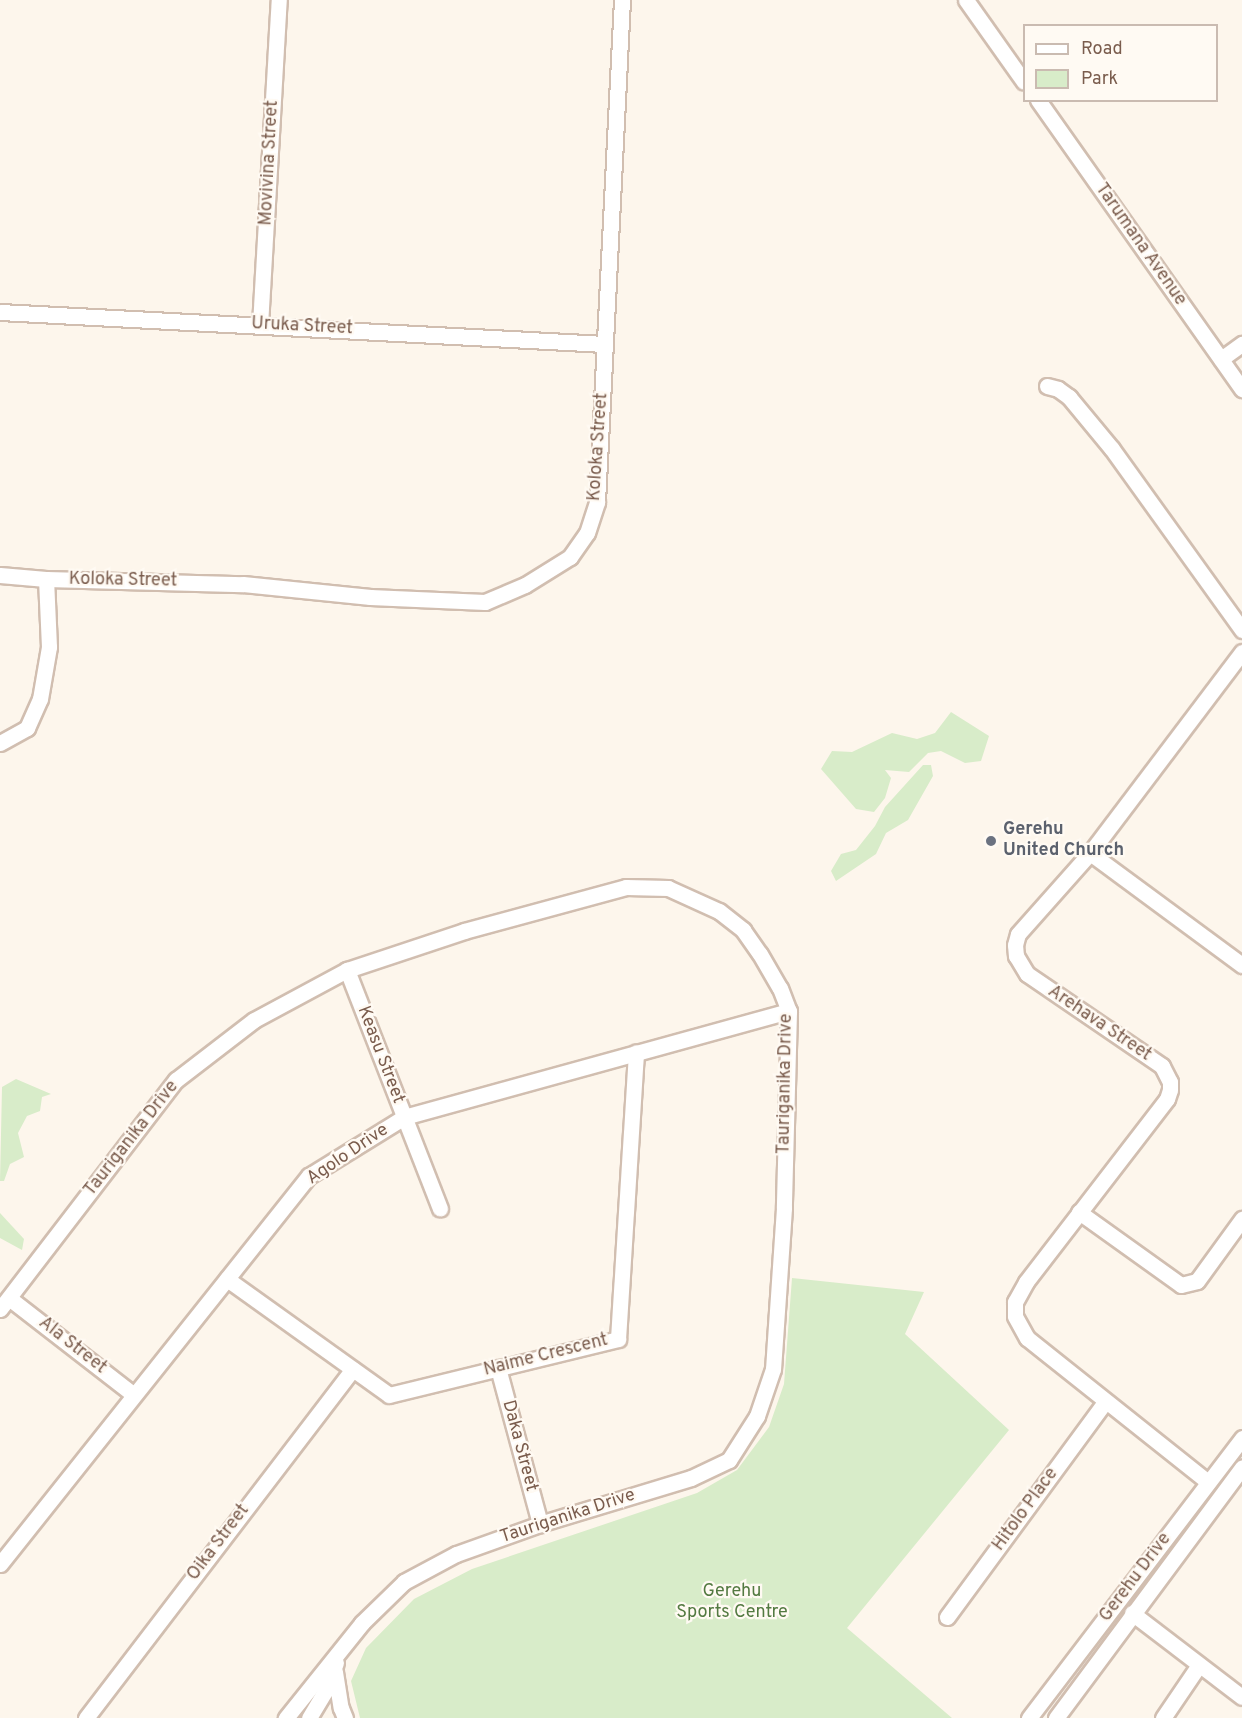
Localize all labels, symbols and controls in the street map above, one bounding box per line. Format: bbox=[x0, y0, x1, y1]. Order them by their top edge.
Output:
legend bbox=[1023, 24, 1218, 102]
text: Road bbox=[1081, 38, 1123, 61]
text: Park bbox=[1081, 68, 1118, 91]
street label: Movivina Street bbox=[256, 100, 284, 226]
street label: Tarumana Avenue bbox=[1089, 179, 1191, 311]
street label: Uruka Street bbox=[251, 314, 353, 340]
street label: Koloka Street bbox=[584, 392, 614, 502]
street label: Koloka Street bbox=[69, 569, 177, 593]
place label: Gerehu United Church bbox=[1003, 820, 1124, 862]
marker: Gerehu United Church bbox=[984, 834, 998, 848]
street label: Arehava Street bbox=[1043, 981, 1155, 1067]
street label: Keasu Street bbox=[352, 1003, 408, 1107]
street label: Tauriganika Drive bbox=[774, 1013, 798, 1155]
street label: Tauriganika Drive bbox=[80, 1077, 184, 1201]
street label: Agolo Drive bbox=[303, 1120, 393, 1190]
street label: Ala Street bbox=[34, 1313, 110, 1379]
street label: Naime Crescent bbox=[482, 1330, 610, 1382]
street label: Daka Street bbox=[496, 1398, 542, 1494]
street label: Hitolo Place bbox=[989, 1464, 1063, 1556]
street label: Tauriganika Drive bbox=[498, 1485, 638, 1549]
street label: Oika Street bbox=[183, 1501, 255, 1585]
street label: Gerehu Drive bbox=[1096, 1529, 1176, 1627]
park label: Gerehu Sports Centre bbox=[676, 1582, 788, 1624]

